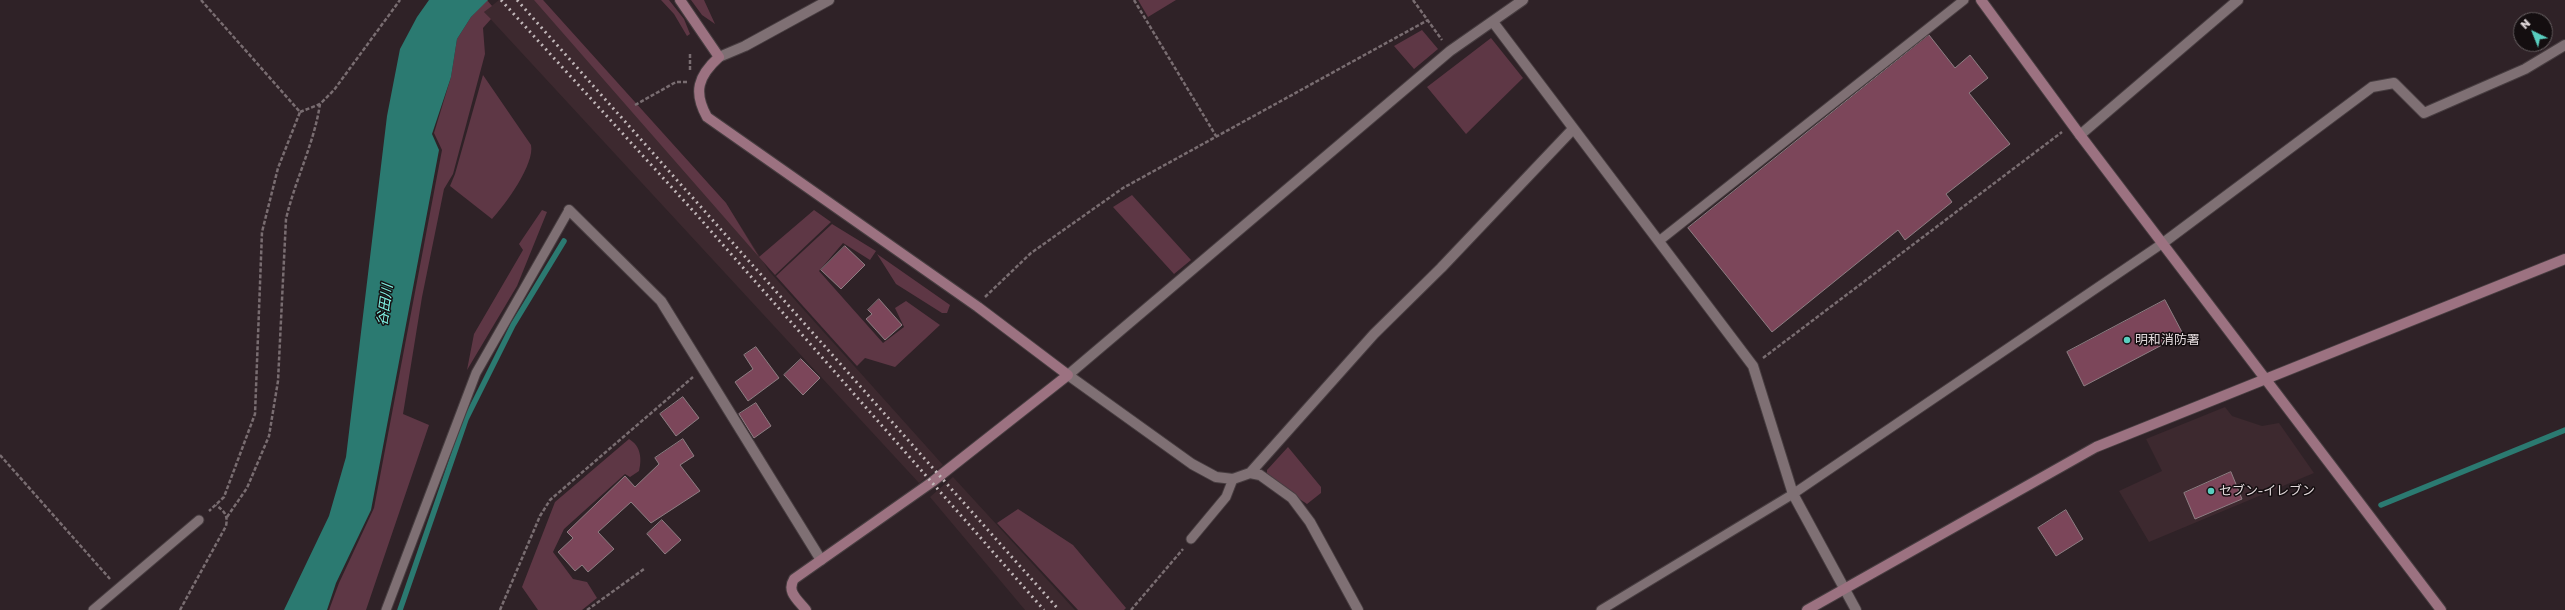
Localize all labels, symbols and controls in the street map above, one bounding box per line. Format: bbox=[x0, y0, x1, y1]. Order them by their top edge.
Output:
north arrow bbox=[2513, 12, 2553, 52]
text: N bbox=[2518, 16, 2533, 31]
water label: 谷田川 bbox=[374, 283, 396, 327]
place label: 明和消防署 bbox=[2135, 332, 2200, 348]
marker: 明和消防署 bbox=[2122, 335, 2132, 345]
place label: セブン-イレブン bbox=[2219, 483, 2315, 499]
marker: セブン-イレブン bbox=[2206, 486, 2216, 496]

